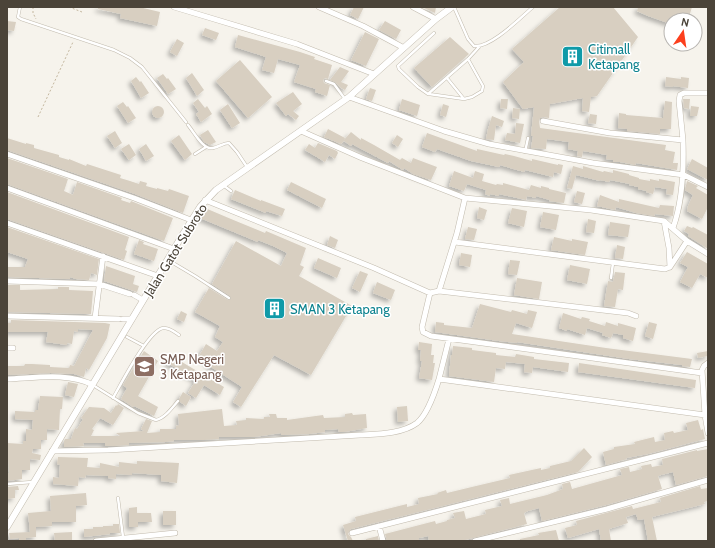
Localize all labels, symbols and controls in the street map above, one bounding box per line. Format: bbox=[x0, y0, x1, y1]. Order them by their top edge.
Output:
north arrow bbox=[663, 12, 703, 52]
text: N bbox=[680, 15, 691, 30]
place label: Citimall Ketapang bbox=[588, 41, 640, 72]
building icon: Citimall Ketapang bbox=[559, 43, 585, 69]
street label: Jalan Gatot Subroto bbox=[139, 201, 210, 300]
building icon: SMAN 3 Ketapang bbox=[261, 296, 287, 322]
place label: SMAN 3 Ketapang bbox=[290, 301, 390, 317]
place label: SMP Negeri 3 Ketapang bbox=[160, 351, 224, 382]
school or university icon: SMP Negeri 3 Ketapang bbox=[132, 353, 158, 379]

